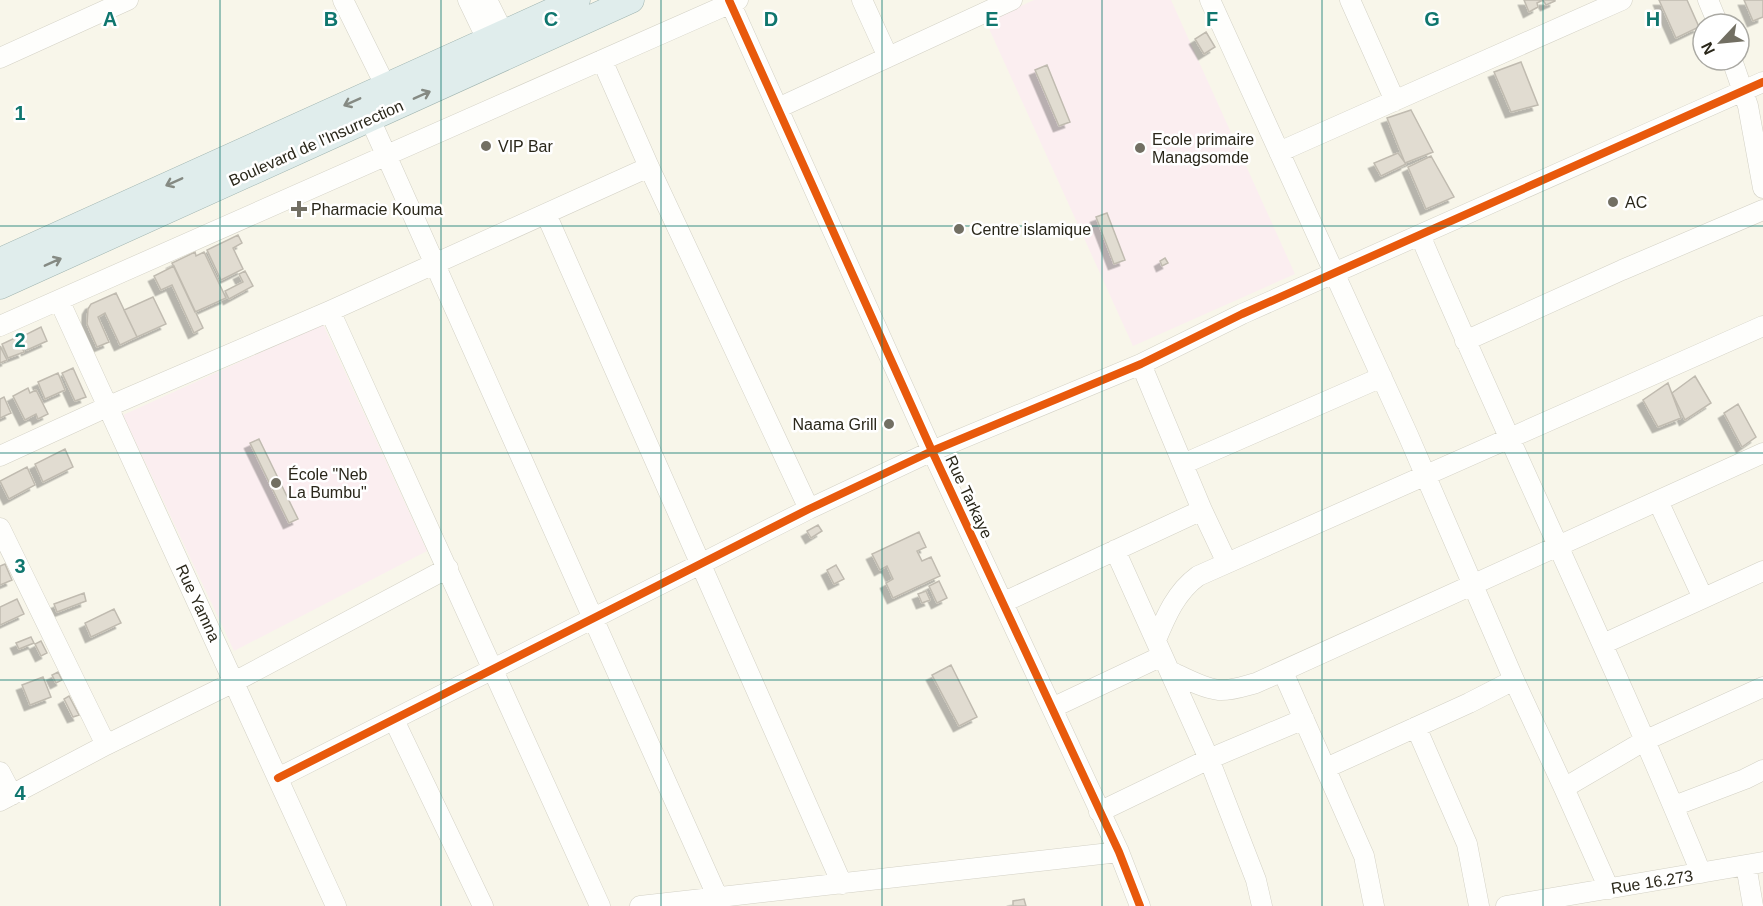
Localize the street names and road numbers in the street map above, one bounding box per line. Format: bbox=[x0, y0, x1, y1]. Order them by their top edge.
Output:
street label: Boulevard de l'Insurrection bbox=[226, 97, 406, 189]
street label: Rue Tarkaye bbox=[942, 453, 996, 541]
street label: Rue Yamna bbox=[173, 562, 223, 644]
street label: Rue 16.273 bbox=[1610, 867, 1694, 897]

